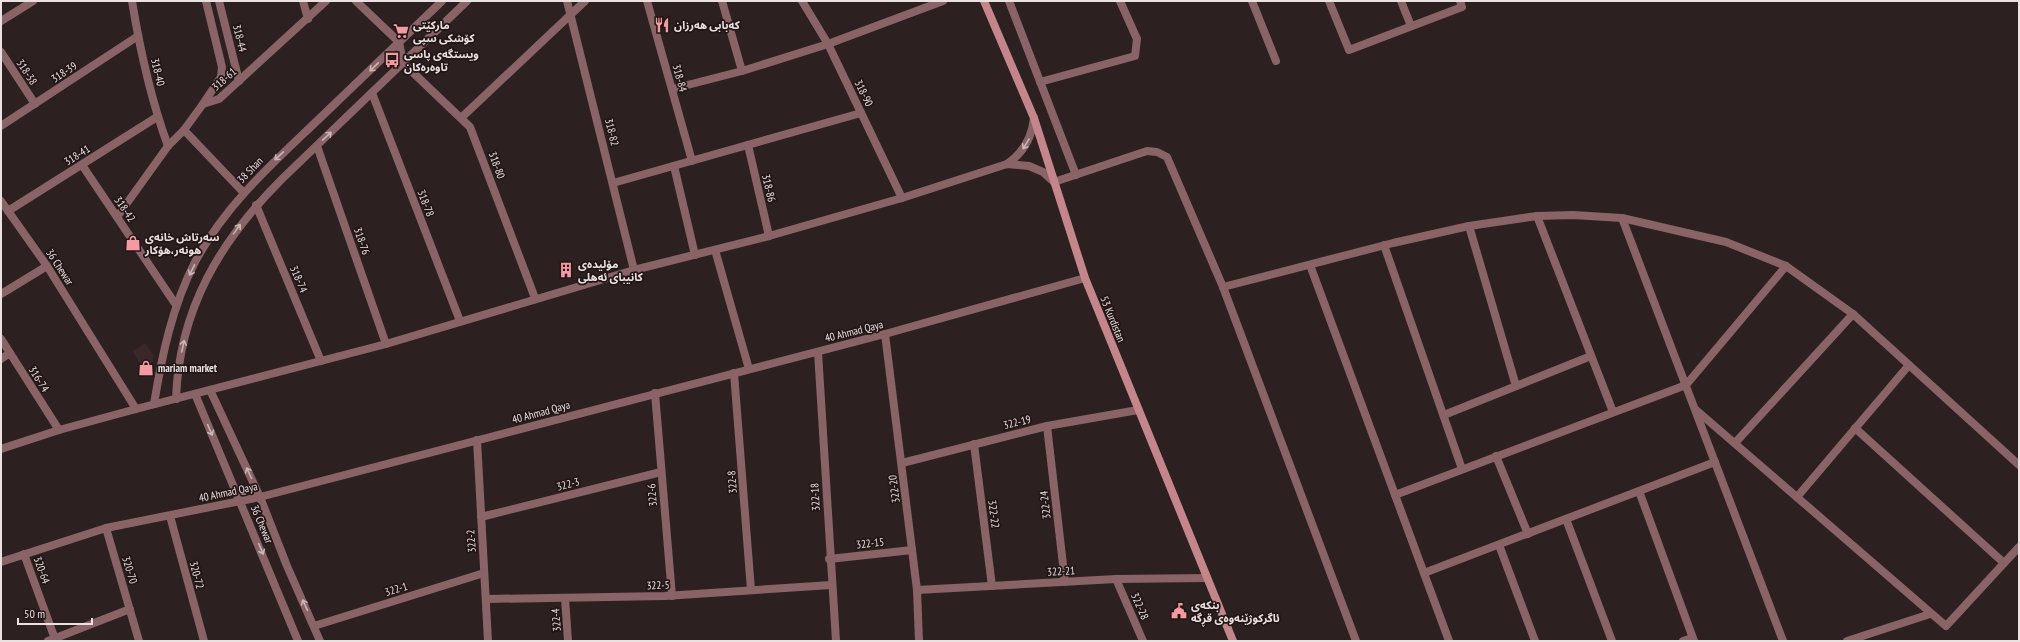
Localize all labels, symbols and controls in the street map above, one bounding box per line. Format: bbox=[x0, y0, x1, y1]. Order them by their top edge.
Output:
restaurant icon: کەبابی هەرزان bbox=[653, 16, 671, 34]
place label: مارکێتی کۆشکی سپی bbox=[413, 18, 476, 46]
place label: کەبابی هەرزان bbox=[674, 18, 741, 32]
supermarket icon: مارکێتی کۆشکی سپی bbox=[392, 22, 410, 40]
street label: 318-44 bbox=[230, 23, 250, 53]
place label: ویستگەی پاسی تاوەرەکان bbox=[404, 47, 479, 74]
bus stop icon: ویستگەی پاسی تاوەرەکان bbox=[383, 51, 401, 69]
street label: 318-38 bbox=[14, 56, 41, 88]
street label: 318-40 bbox=[148, 57, 168, 87]
street label: 318-39 bbox=[48, 58, 80, 85]
one-way arrow bbox=[369, 62, 379, 72]
street label: 318-84 bbox=[670, 63, 690, 93]
street label: 318-61 bbox=[209, 65, 239, 93]
street label: 318-90 bbox=[852, 77, 876, 109]
street label: 318-82 bbox=[602, 117, 622, 147]
one-way arrow bbox=[322, 131, 332, 141]
one-way arrow bbox=[1021, 138, 1029, 150]
street label: 318-41 bbox=[61, 142, 93, 168]
street label: 318-80 bbox=[486, 149, 508, 181]
one-way arrow bbox=[274, 152, 284, 161]
street label: 38 Shan bbox=[234, 154, 266, 186]
street label: 318-86 bbox=[759, 173, 779, 203]
street label: 318-78 bbox=[414, 187, 438, 219]
street label: 318-42 bbox=[111, 193, 139, 225]
one-way arrow bbox=[233, 224, 241, 235]
street label: 318-76 bbox=[351, 226, 373, 257]
place label: سەرتاش خانەی ھونەر،ھۆکار bbox=[144, 230, 220, 257]
shop icon: سەرتاش خانەی ھونەر،ھۆکار bbox=[124, 234, 142, 252]
street label: 36 Chewar bbox=[43, 246, 77, 288]
place label: مۆلیدەی کانیبای ئەهلی bbox=[578, 257, 644, 284]
building icon: مۆلیدەی کانیبای ئەهلی bbox=[557, 261, 575, 279]
one-way arrow bbox=[188, 263, 195, 275]
street label: 318-74 bbox=[287, 263, 311, 295]
street label: 53 Kurdistan bbox=[1097, 294, 1129, 344]
street label: 40 Ahmad Qaya bbox=[823, 317, 885, 345]
one-way arrow bbox=[179, 340, 187, 353]
shop icon: mariam market bbox=[137, 359, 155, 377]
place label: mariam market bbox=[158, 361, 218, 375]
street label: 316-74 bbox=[26, 363, 52, 395]
street label: 40 Ahmad Qaya bbox=[510, 398, 572, 426]
street label: 322-19 bbox=[1002, 412, 1032, 432]
one-way arrow bbox=[207, 423, 214, 435]
one-way arrow bbox=[245, 467, 252, 479]
street label: 322-8 bbox=[724, 470, 740, 494]
street label: 322-3 bbox=[555, 474, 581, 494]
street label: 322-20 bbox=[885, 474, 903, 504]
street label: 40 Ahmad Qaya bbox=[197, 479, 259, 505]
street label: 322-6 bbox=[644, 483, 660, 507]
street label: 322-18 bbox=[807, 483, 823, 511]
street label: 322-24 bbox=[1037, 490, 1053, 520]
street label: 322-22 bbox=[985, 499, 1003, 529]
street label: 36 Chewar bbox=[248, 503, 276, 545]
street label: 322-2 bbox=[463, 529, 479, 553]
street label: 322-15 bbox=[855, 535, 885, 551]
one-way arrow bbox=[258, 543, 265, 555]
street label: 320-64 bbox=[31, 554, 53, 586]
street label: 320-70 bbox=[119, 555, 141, 585]
street label: 320-72 bbox=[187, 560, 207, 590]
street label: 322-21 bbox=[1047, 563, 1075, 579]
street label: 322-5 bbox=[646, 578, 670, 592]
street label: 322-1 bbox=[383, 579, 409, 599]
street label: 322-28 bbox=[1128, 590, 1152, 622]
place label: بنکەی ئاگرکوژێنەوەی قڕگە bbox=[1191, 598, 1280, 627]
scale bar bbox=[18, 600, 92, 626]
one-way arrow bbox=[300, 600, 308, 612]
public building icon: بنکەی ئاگرکوژێنەوەی قڕگە bbox=[1170, 602, 1188, 620]
text: 50 m bbox=[24, 606, 45, 621]
street label: 322-4 bbox=[548, 608, 564, 632]

